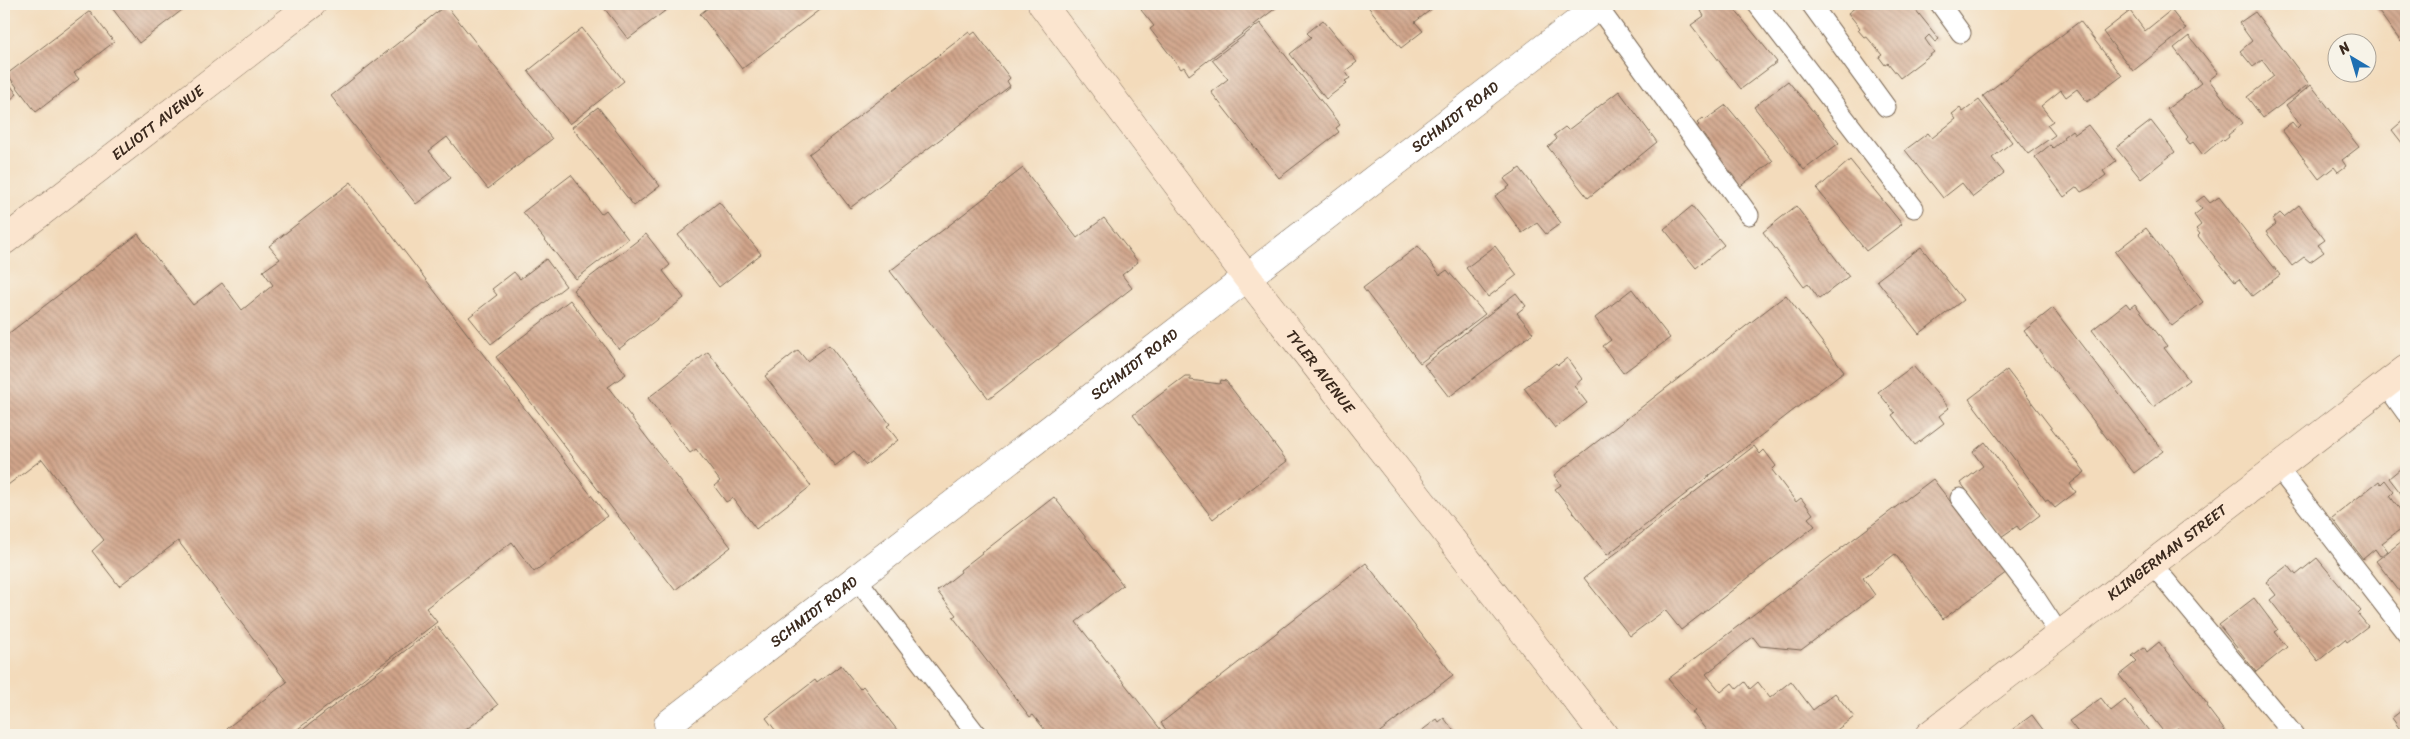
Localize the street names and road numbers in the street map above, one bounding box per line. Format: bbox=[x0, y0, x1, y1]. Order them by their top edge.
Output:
street label: SCHMIDT ROAD bbox=[1405, 74, 1505, 159]
street label: ELLIOTT AVENUE bbox=[106, 77, 211, 167]
street label: SCHMIDT ROAD bbox=[1085, 322, 1184, 407]
street label: TYLER AVENUE bbox=[1279, 324, 1363, 420]
street label: KLINGERMAN STREET bbox=[2101, 497, 2234, 607]
street label: SCHMIDT ROAD bbox=[764, 569, 863, 654]

